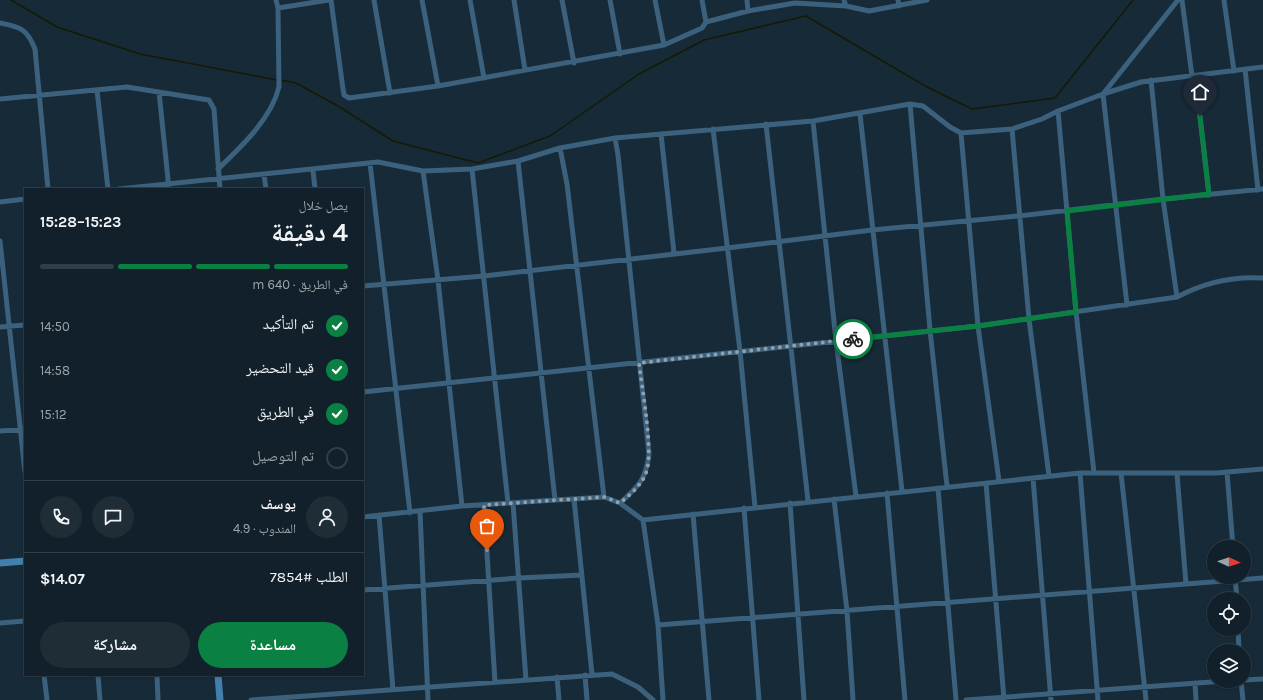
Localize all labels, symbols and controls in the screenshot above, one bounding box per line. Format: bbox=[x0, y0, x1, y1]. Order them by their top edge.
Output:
pin bbox=[1183, 75, 1217, 116]
icon: home bbox=[1189, 81, 1211, 103]
text: يصل خلال bbox=[299, 198, 348, 213]
text: 15:23–15:28 bbox=[40, 213, 121, 231]
text: 4 دقيقة bbox=[271, 217, 348, 248]
text: في الطريق · 640 m bbox=[252, 277, 348, 292]
text: تم التأكيد bbox=[263, 315, 314, 333]
icon: check bbox=[326, 315, 348, 337]
text: 14:50 bbox=[40, 319, 70, 334]
courier bbox=[833, 319, 873, 359]
icon: bike bbox=[842, 328, 864, 350]
text: قيد التحضير bbox=[246, 359, 314, 377]
icon: check bbox=[326, 359, 348, 381]
text: 14:58 bbox=[40, 363, 70, 378]
text: في الطريق bbox=[257, 403, 314, 421]
icon: check bbox=[326, 403, 348, 425]
text: 15:12 bbox=[40, 407, 66, 422]
text: تم التوصيل bbox=[252, 447, 314, 465]
text: يوسف bbox=[261, 495, 296, 513]
button: phone bbox=[40, 496, 82, 538]
button: chat bbox=[92, 496, 134, 538]
button: person bbox=[306, 496, 348, 538]
pin bbox=[470, 509, 504, 550]
icon: bag bbox=[476, 515, 498, 537]
text: المندوب · 4.9 bbox=[233, 521, 296, 536]
north arrow bbox=[1207, 540, 1251, 584]
map controls bbox=[1207, 540, 1251, 688]
text: الطلب #7854 bbox=[270, 568, 348, 586]
text: $14.07 bbox=[40, 570, 85, 588]
button: locate bbox=[1207, 592, 1251, 636]
button: مشاركة bbox=[40, 622, 190, 668]
button: مساعدة bbox=[198, 622, 348, 668]
button: layers bbox=[1207, 644, 1251, 688]

